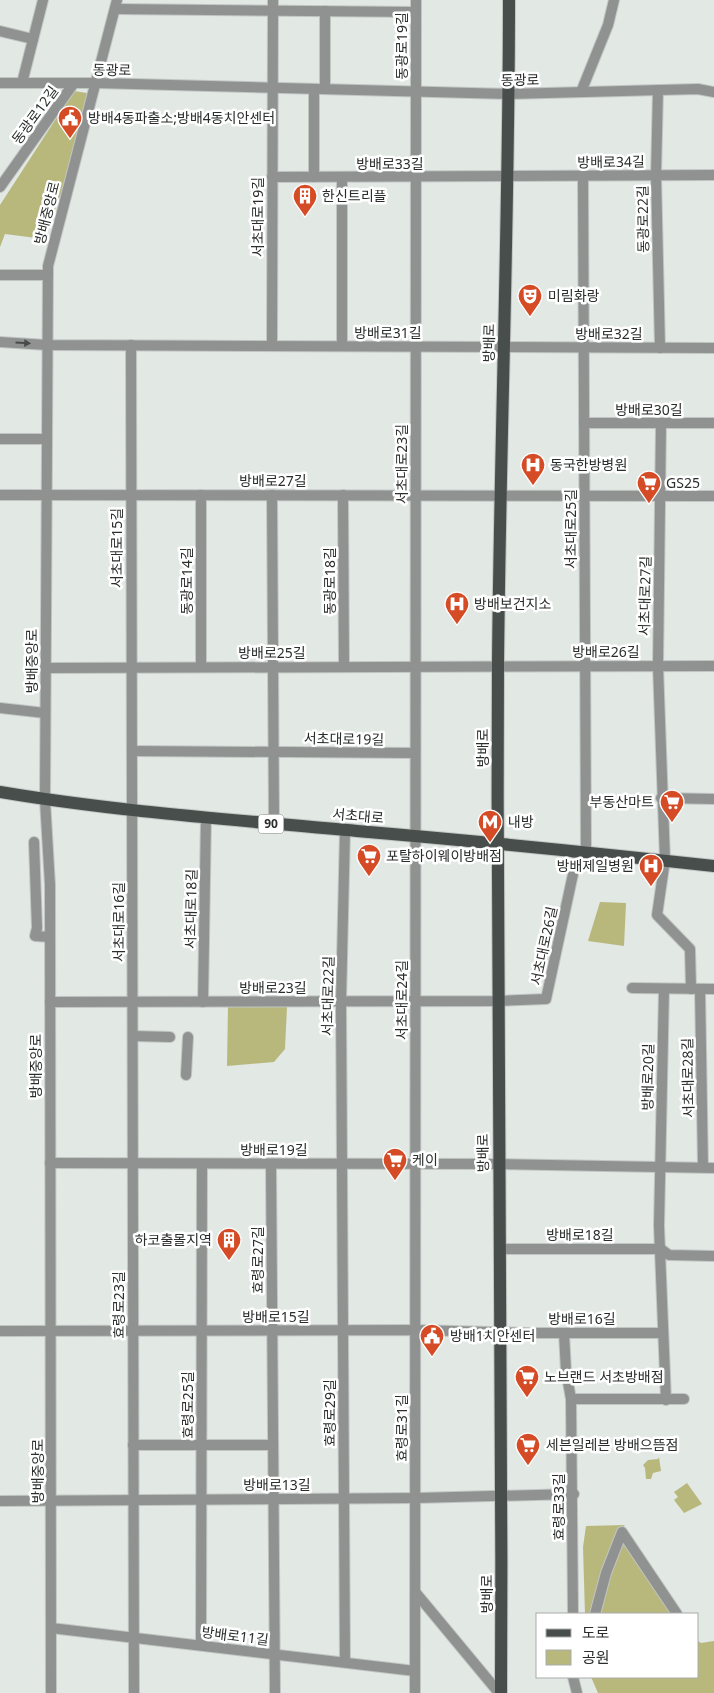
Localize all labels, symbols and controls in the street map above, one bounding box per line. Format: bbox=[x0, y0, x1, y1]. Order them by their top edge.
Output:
street label: 동광로19길 bbox=[392, 12, 411, 80]
street label: 동광로 bbox=[93, 60, 132, 79]
street label: 동광로 bbox=[501, 70, 540, 89]
street label: 동광로12길 bbox=[7, 82, 62, 148]
public building icon: 방배4동파출소;방배4동치안센터 bbox=[57, 105, 83, 139]
place label: 방배4동파출소;방배4동치안센터 bbox=[88, 108, 275, 127]
street label: 방배로34길 bbox=[577, 151, 645, 172]
street label: 방배로33길 bbox=[356, 154, 424, 173]
street label: 서초대로19길 bbox=[248, 177, 267, 257]
street label: 방배중앙로 bbox=[30, 179, 64, 246]
building icon: 한신트리플 bbox=[292, 183, 318, 217]
street label: 동광로22길 bbox=[632, 185, 653, 253]
place label: 한신트리플 bbox=[322, 186, 387, 205]
theatre icon: 미림화랑 bbox=[517, 283, 543, 317]
place label: 미림화랑 bbox=[548, 286, 600, 305]
street label: 방배로31길 bbox=[354, 323, 422, 342]
street label: 방배로 bbox=[479, 323, 498, 362]
street label: 방배로32길 bbox=[575, 324, 643, 343]
one-way arrow bbox=[16, 340, 32, 348]
street label: 방배로30길 bbox=[615, 400, 683, 419]
street label: 서초대로23길 bbox=[392, 424, 411, 504]
hospital icon: 동국한방병원 bbox=[520, 452, 546, 486]
place label: 동국한방병원 bbox=[550, 455, 627, 474]
supermarket icon: GS25 bbox=[636, 470, 662, 504]
street label: 방배로27길 bbox=[239, 471, 307, 490]
place label: GS25 bbox=[666, 473, 700, 492]
street label: 서초대로25길 bbox=[561, 489, 580, 569]
street label: 서초대로15길 bbox=[107, 508, 126, 588]
street label: 동광로14길 bbox=[177, 547, 196, 615]
street label: 동광로18길 bbox=[320, 547, 339, 615]
street label: 서초대로27길 bbox=[634, 556, 655, 636]
hospital icon: 방배보건지소 bbox=[444, 591, 470, 625]
place label: 방배보건지소 bbox=[474, 594, 551, 613]
street label: 방배중앙로 bbox=[22, 629, 41, 693]
street label: 방배로26길 bbox=[572, 642, 640, 661]
street label: 방배로25길 bbox=[238, 643, 306, 662]
street label: 서초대로19길 bbox=[304, 728, 384, 749]
street label: 방배로 bbox=[473, 729, 492, 767]
supermarket icon: 부동산마트 bbox=[659, 789, 685, 823]
place label: 부동산마트 bbox=[590, 792, 654, 811]
street label: 서초대로 bbox=[332, 804, 385, 827]
metro station icon: 내방 bbox=[477, 809, 503, 843]
place label: 내방 bbox=[508, 812, 534, 831]
road number: 90 bbox=[258, 814, 284, 834]
supermarket icon: 포탈하이웨이방배점 bbox=[356, 843, 382, 877]
place label: 포탈하이웨이방배점 bbox=[386, 846, 502, 865]
hospital icon: 방배제일병원 bbox=[638, 853, 664, 887]
place label: 방배제일병원 bbox=[557, 856, 634, 875]
street label: 서초대로18길 bbox=[180, 869, 201, 949]
street label: 서초대로16길 bbox=[109, 882, 128, 962]
street label: 서초대로26길 bbox=[526, 905, 561, 987]
street label: 서초대로22길 bbox=[317, 956, 338, 1036]
street label: 서초대로24길 bbox=[392, 960, 411, 1040]
street label: 방배로23길 bbox=[239, 978, 307, 997]
street label: 방배중앙로 bbox=[26, 1034, 45, 1098]
street label: 서초대로28길 bbox=[677, 1038, 698, 1118]
street label: 방배로20길 bbox=[637, 1043, 658, 1111]
street label: 방배로 bbox=[473, 1133, 492, 1172]
street label: 방배로19길 bbox=[240, 1140, 308, 1159]
supermarket icon: 케이 bbox=[382, 1147, 408, 1181]
place label: 케이 bbox=[412, 1150, 438, 1169]
street label: 방배로18길 bbox=[546, 1225, 614, 1244]
street label: 효령로27길 bbox=[248, 1226, 267, 1294]
building icon: 하코출몰지역 bbox=[216, 1227, 242, 1261]
place label: 하코출몰지역 bbox=[135, 1230, 212, 1249]
street label: 효령로23길 bbox=[109, 1271, 128, 1339]
street label: 방배로15길 bbox=[242, 1307, 310, 1326]
street label: 방배로16길 bbox=[548, 1309, 616, 1328]
public building icon: 방배1치안센터 bbox=[419, 1323, 445, 1357]
place label: 방배1치안센터 bbox=[450, 1326, 535, 1345]
supermarket icon: 노브랜드 서초방배점 bbox=[514, 1364, 540, 1398]
place label: 노브랜드 서초방배점 bbox=[544, 1367, 664, 1386]
street label: 효령로25길 bbox=[178, 1371, 197, 1439]
street label: 효령로29길 bbox=[320, 1379, 339, 1447]
street label: 효령로31길 bbox=[392, 1394, 411, 1462]
supermarket icon: 세븐일레븐 방배으뜸점 bbox=[515, 1432, 541, 1466]
place label: 세븐일레븐 방배으뜸점 bbox=[546, 1435, 678, 1454]
street label: 방배중앙로 bbox=[28, 1439, 47, 1503]
street label: 효령로33길 bbox=[549, 1473, 568, 1541]
street label: 방배로13길 bbox=[243, 1475, 311, 1494]
street label: 방배로 bbox=[477, 1575, 496, 1613]
legend bbox=[536, 1613, 699, 1678]
street label: 방배로11길 bbox=[200, 1622, 270, 1649]
text: 도로 bbox=[582, 1622, 610, 1642]
text: 공원 bbox=[582, 1647, 610, 1667]

